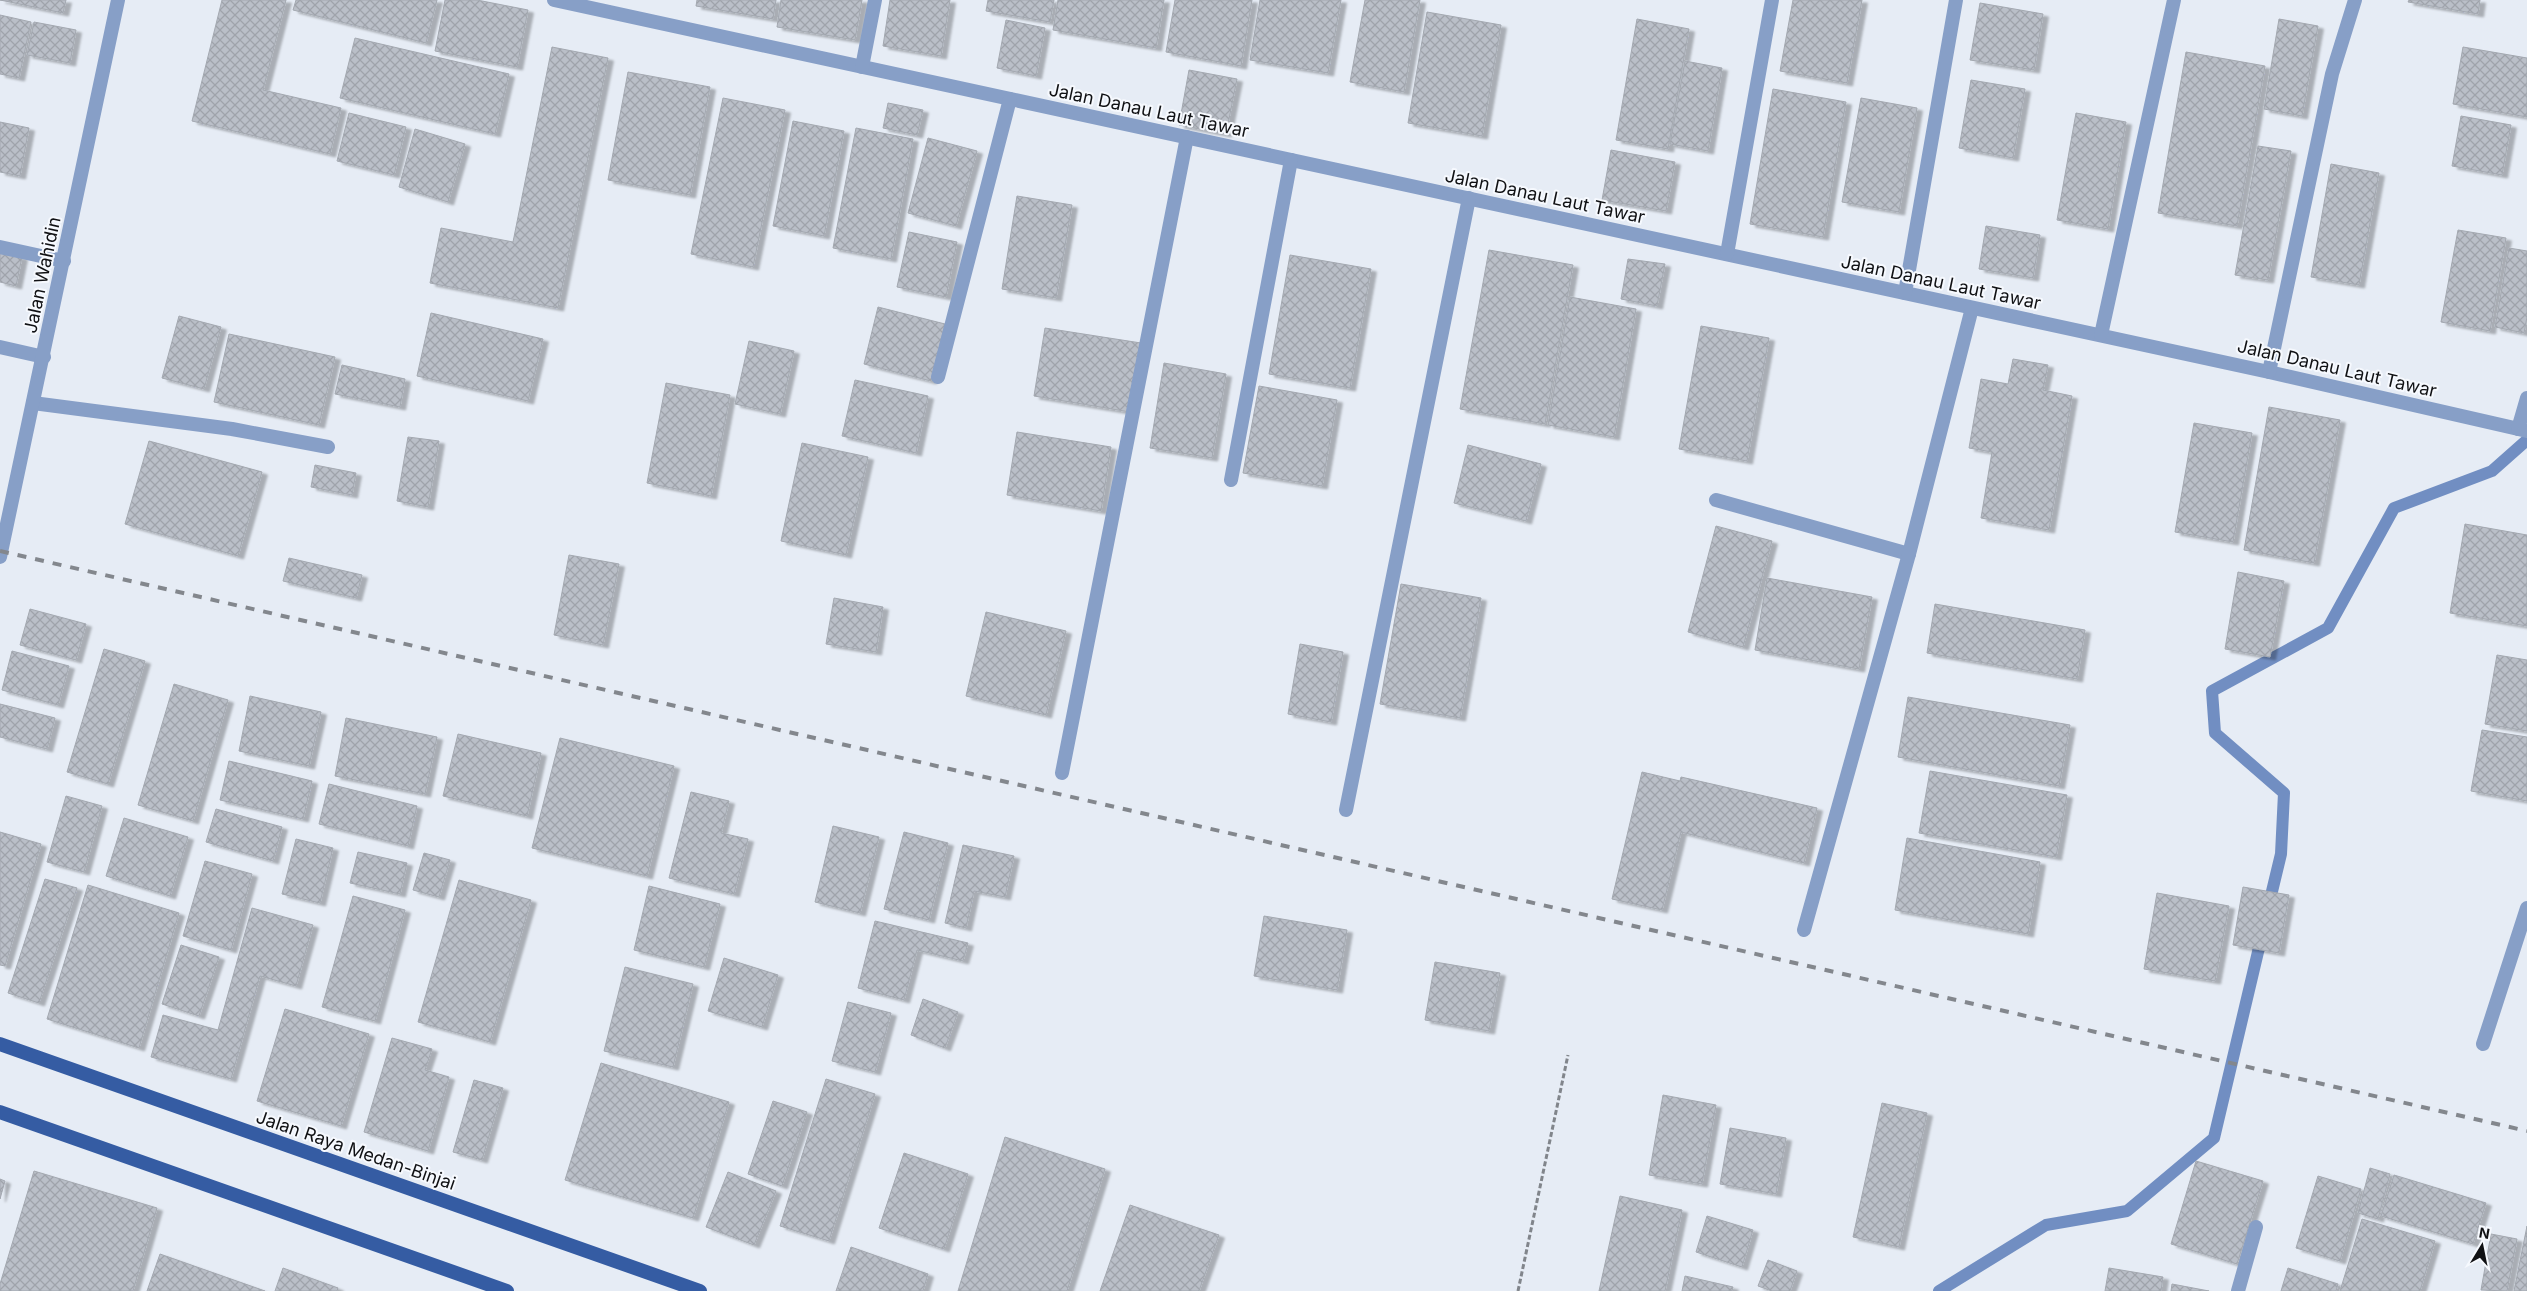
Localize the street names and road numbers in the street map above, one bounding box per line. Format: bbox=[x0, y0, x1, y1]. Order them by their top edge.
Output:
street label: Jalan Danau Laut Tawar bbox=[1047, 79, 1251, 142]
street label: Jalan Danau Laut Tawar bbox=[1443, 165, 1647, 228]
street label: Jalan Wahidin bbox=[19, 215, 65, 335]
street label: Jalan Danau Laut Tawar bbox=[1839, 251, 2043, 314]
street label: Jalan Danau Laut Tawar bbox=[2235, 335, 2439, 401]
street label: Jalan Raya Medan-Binjai bbox=[254, 1106, 458, 1194]

